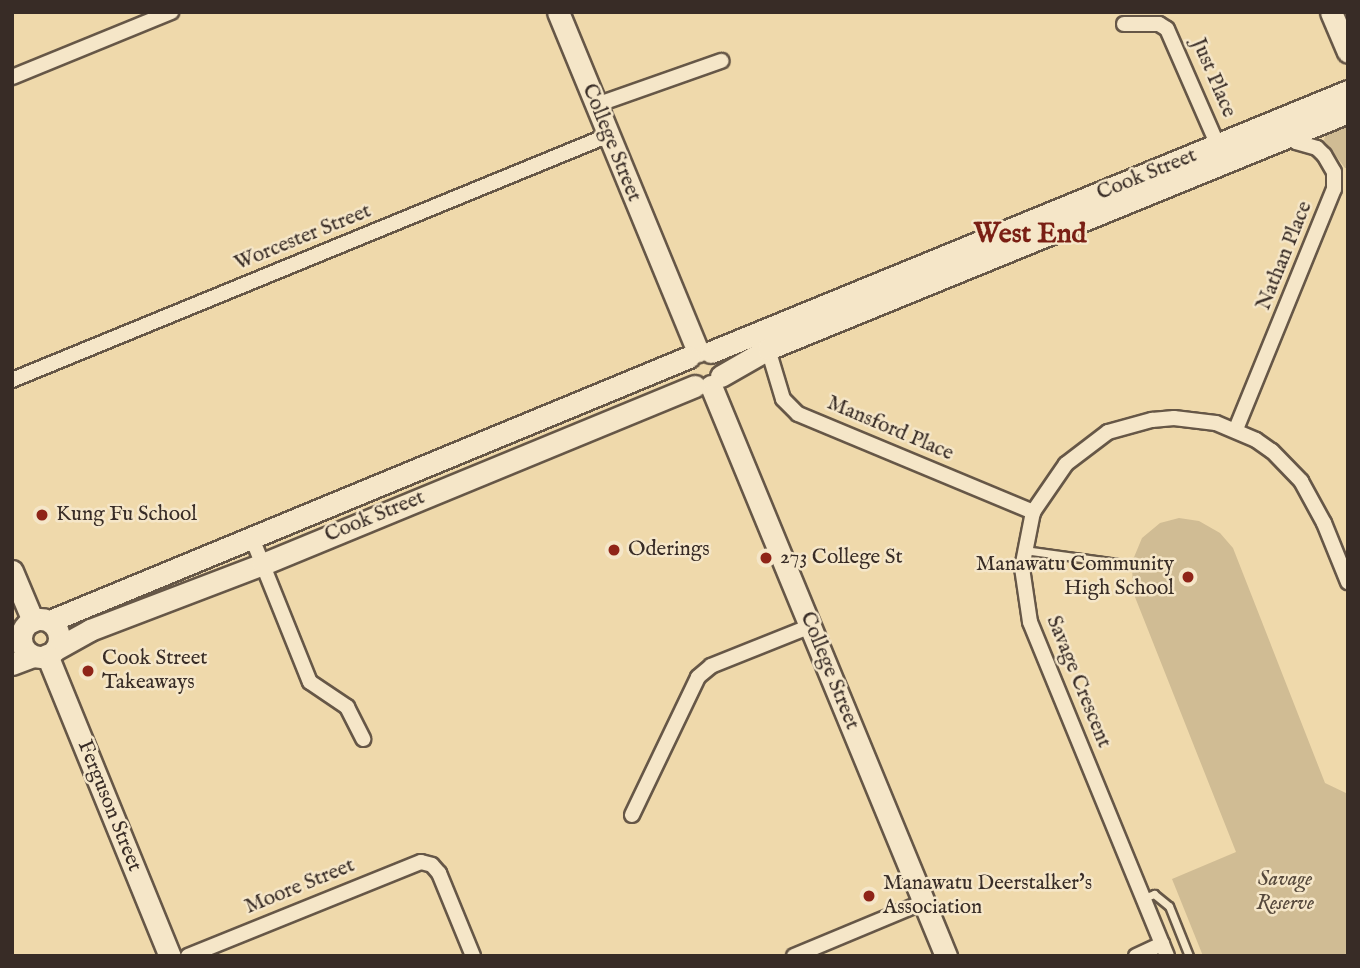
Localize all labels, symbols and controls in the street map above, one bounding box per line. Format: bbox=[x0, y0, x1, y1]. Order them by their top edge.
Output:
street label: Just Place bbox=[1185, 35, 1241, 121]
street label: College Street bbox=[576, 80, 646, 206]
street label: Cook Street bbox=[1093, 144, 1201, 206]
street label: Nathan Place bbox=[1252, 198, 1318, 314]
street label: Worcester Street bbox=[231, 199, 375, 277]
district label: West End bbox=[974, 218, 1086, 252]
street label: Mansford Place bbox=[823, 391, 957, 467]
street label: Cook Street bbox=[321, 486, 429, 548]
place label: Kung Fu School bbox=[56, 502, 197, 528]
marker: Kung Fu School bbox=[34, 507, 50, 523]
place label: Oderings bbox=[628, 537, 710, 563]
marker: Oderings bbox=[606, 542, 622, 558]
place label: 273 College St bbox=[780, 545, 903, 571]
marker: 273 College St bbox=[758, 550, 774, 566]
place label: Manawatu Community High School bbox=[976, 552, 1174, 602]
marker: Manawatu Community High School bbox=[1180, 569, 1196, 585]
street label: College Street bbox=[794, 608, 864, 734]
street label: Savage Crescent bbox=[1040, 612, 1116, 752]
place label: Cook Street Takeaways bbox=[102, 646, 208, 696]
marker: Cook Street Takeaways bbox=[80, 663, 96, 679]
street label: Ferguson Street bbox=[71, 737, 147, 875]
street label: Moore Street bbox=[241, 854, 359, 920]
park label: Savage Reserve bbox=[1256, 867, 1314, 917]
place label: Manawatu Deerstalker's Association bbox=[883, 871, 1092, 921]
marker: Manawatu Deerstalker's Association bbox=[861, 888, 877, 904]

